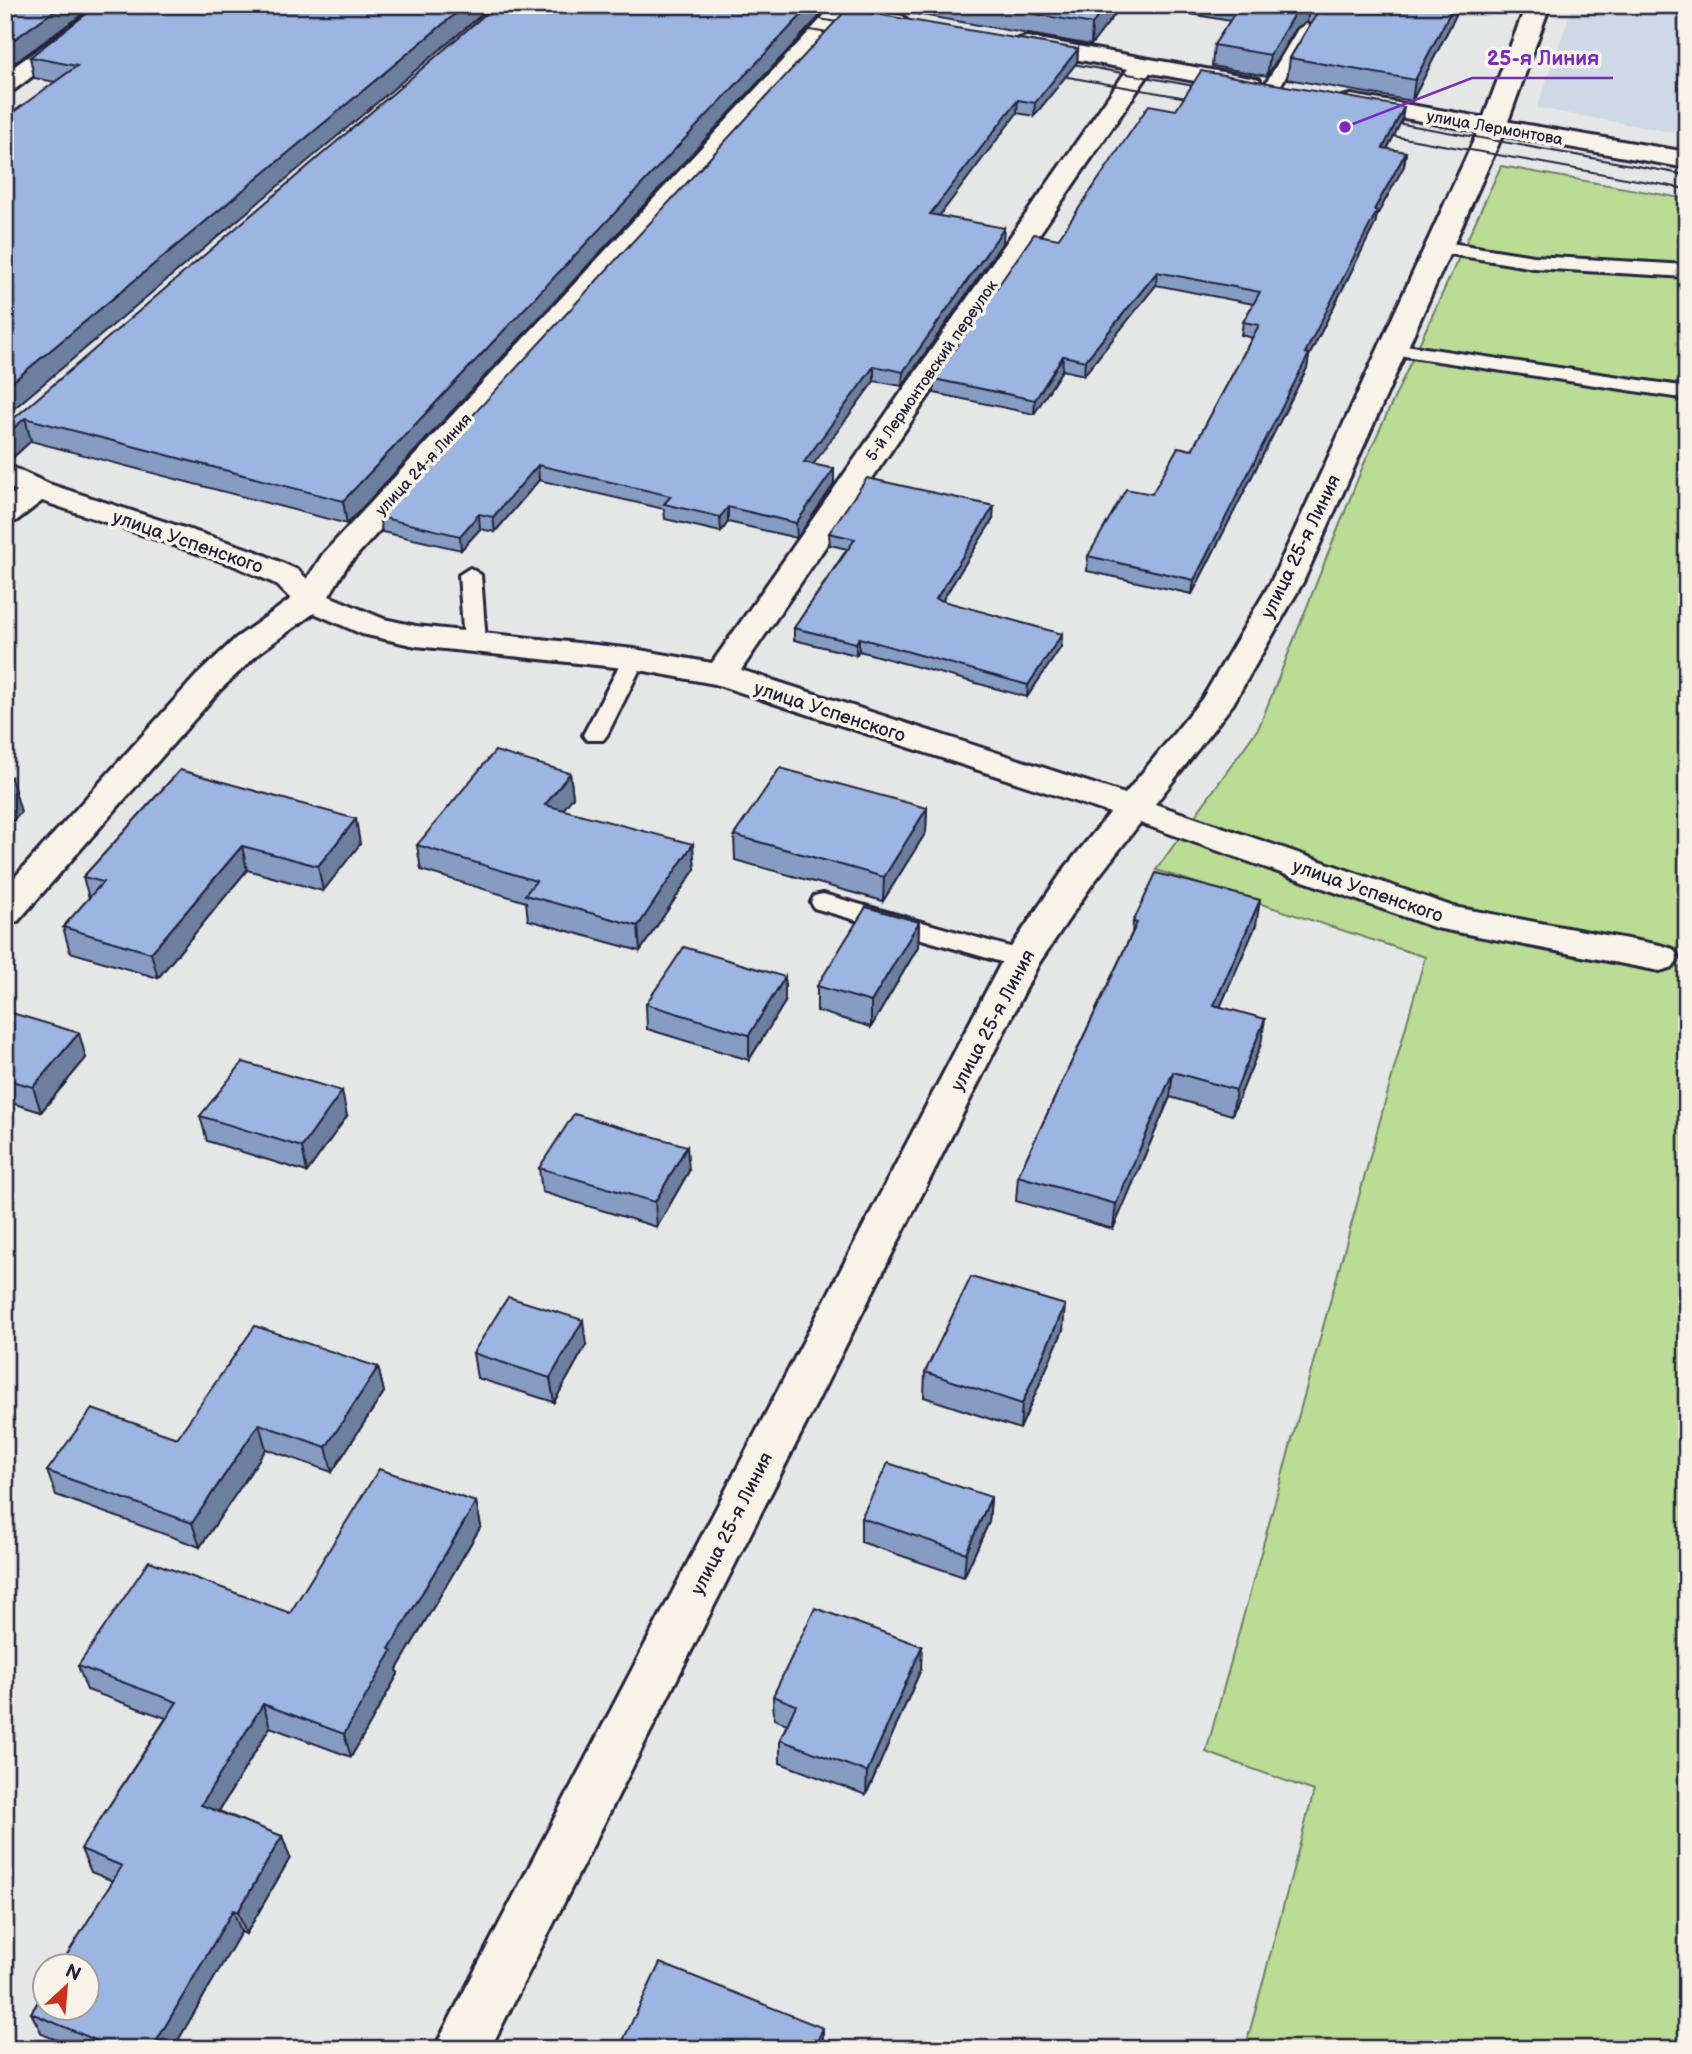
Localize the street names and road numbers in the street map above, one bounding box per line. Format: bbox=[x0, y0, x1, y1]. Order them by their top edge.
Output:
street label: улица Лермонтова bbox=[1425, 107, 1565, 150]
street label: 5-й Лермонтовский переулок bbox=[862, 276, 1002, 465]
street label: улица 24-я Линия bbox=[372, 410, 476, 520]
street label: улица 25-я Линия bbox=[1257, 471, 1346, 622]
street label: улица Успенского bbox=[109, 506, 266, 579]
street label: улица Успенского bbox=[751, 677, 908, 748]
street label: улица Успенского bbox=[1289, 855, 1446, 928]
street label: улица 25-я Линия bbox=[946, 946, 1040, 1095]
street label: улица 25-я Линия bbox=[686, 1449, 778, 1599]

